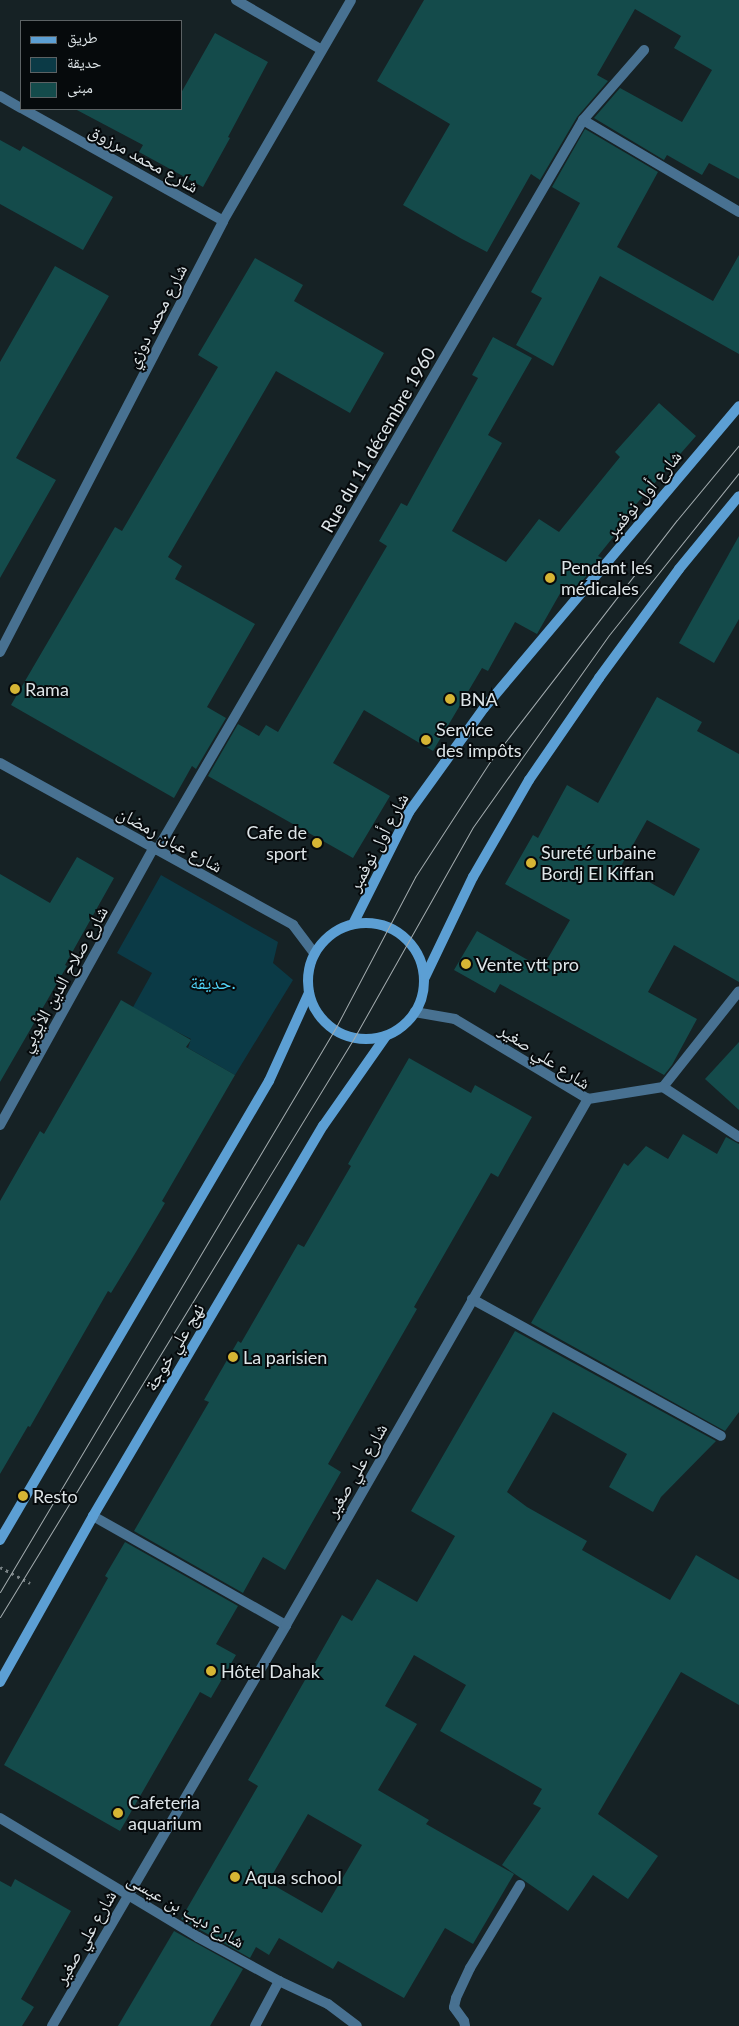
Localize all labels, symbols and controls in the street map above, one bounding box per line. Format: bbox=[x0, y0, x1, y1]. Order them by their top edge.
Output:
legend bbox=[20, 20, 182, 110]
text: طريق bbox=[67, 28, 98, 46]
text: حديقة bbox=[67, 53, 101, 71]
text: مبنى bbox=[67, 78, 93, 96]
street label: شارع محمد مرزوق bbox=[85, 119, 203, 197]
street label: شارع محمد دوزي bbox=[121, 261, 191, 371]
street label: Rue du 11 décembre 1960 bbox=[316, 344, 440, 536]
street label: شارع أول نوفمبر bbox=[600, 446, 686, 542]
place label: Pendant les médicales bbox=[561, 557, 652, 600]
marker: Pendant les médicales bbox=[543, 571, 557, 585]
place label: Rama bbox=[25, 678, 69, 700]
marker: Rama bbox=[9, 683, 21, 695]
place label: BNA bbox=[460, 688, 498, 710]
marker: BNA bbox=[444, 693, 456, 705]
place label: Service des impôts bbox=[436, 719, 521, 762]
marker: Service des impôts bbox=[420, 734, 432, 746]
street label: شارع أول نوفمبر bbox=[343, 789, 413, 895]
street label: شارع عبان رمضان bbox=[114, 801, 226, 877]
place label: Cafe de sport bbox=[246, 822, 307, 864]
marker: Cafe de sport bbox=[311, 837, 323, 849]
place label: Sureté urbaine Bordj El Kiffan bbox=[541, 842, 656, 884]
marker: Sureté urbaine Bordj El Kiffan bbox=[525, 857, 537, 869]
street label: شارع صلاح الدين الأيوبي bbox=[14, 902, 112, 1056]
place label: Vente vtt pro bbox=[476, 953, 579, 975]
marker: Vente vtt pro bbox=[460, 958, 472, 970]
park label: حديقة. bbox=[190, 971, 236, 993]
street label: شارع علي صغير bbox=[495, 1018, 595, 1094]
street label: نهج علي خوجة bbox=[139, 1299, 209, 1395]
place label: La parisien bbox=[243, 1346, 327, 1368]
marker: La parisien bbox=[227, 1351, 239, 1363]
street label: شارع علي صغير bbox=[320, 1419, 392, 1521]
place label: Resto bbox=[33, 1485, 78, 1507]
marker: Resto bbox=[17, 1490, 29, 1502]
place label: Hôtel Dahak bbox=[221, 1660, 320, 1682]
marker: Hôtel Dahak bbox=[205, 1665, 217, 1677]
place label: Cafeteria aquarium bbox=[128, 1792, 202, 1835]
marker: Cafeteria aquarium bbox=[112, 1807, 124, 1819]
place label: Aqua school bbox=[245, 1866, 342, 1888]
street label: شارع ديب بن عيسى bbox=[124, 1868, 248, 1952]
marker: Aqua school bbox=[229, 1871, 241, 1883]
street label: شارع علي صغير bbox=[49, 1886, 121, 1988]

